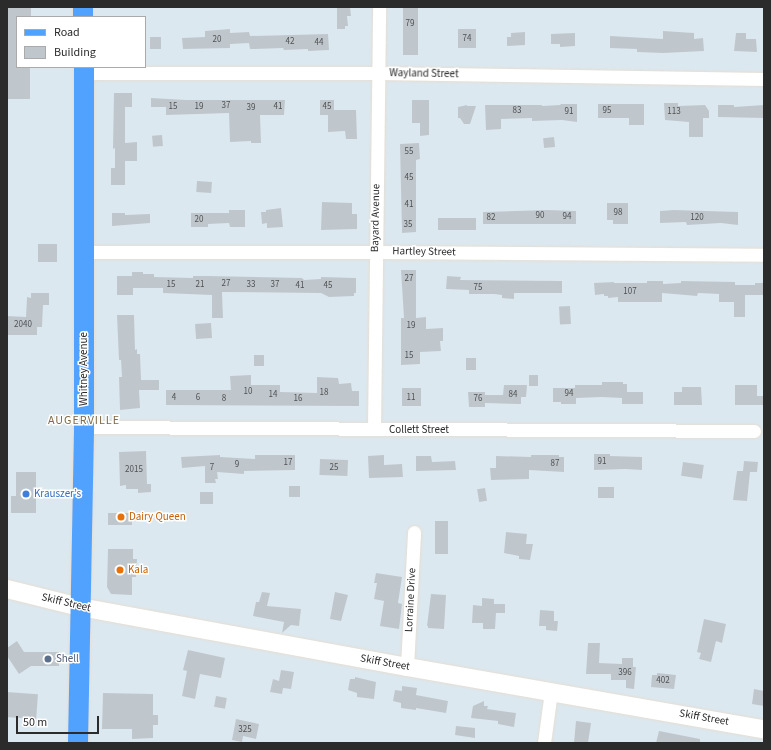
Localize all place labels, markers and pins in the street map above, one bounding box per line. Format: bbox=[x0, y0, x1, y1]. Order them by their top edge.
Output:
place label: Krauszer’s bbox=[34, 487, 81, 501]
marker: Krauszer’s bbox=[21, 489, 31, 499]
place label: Dairy Queen bbox=[129, 510, 186, 524]
marker: Dairy Queen bbox=[116, 512, 126, 522]
place label: Kala bbox=[128, 563, 148, 577]
marker: Kala bbox=[115, 565, 125, 575]
place label: Shell bbox=[56, 652, 79, 666]
marker: Shell bbox=[43, 654, 53, 664]

